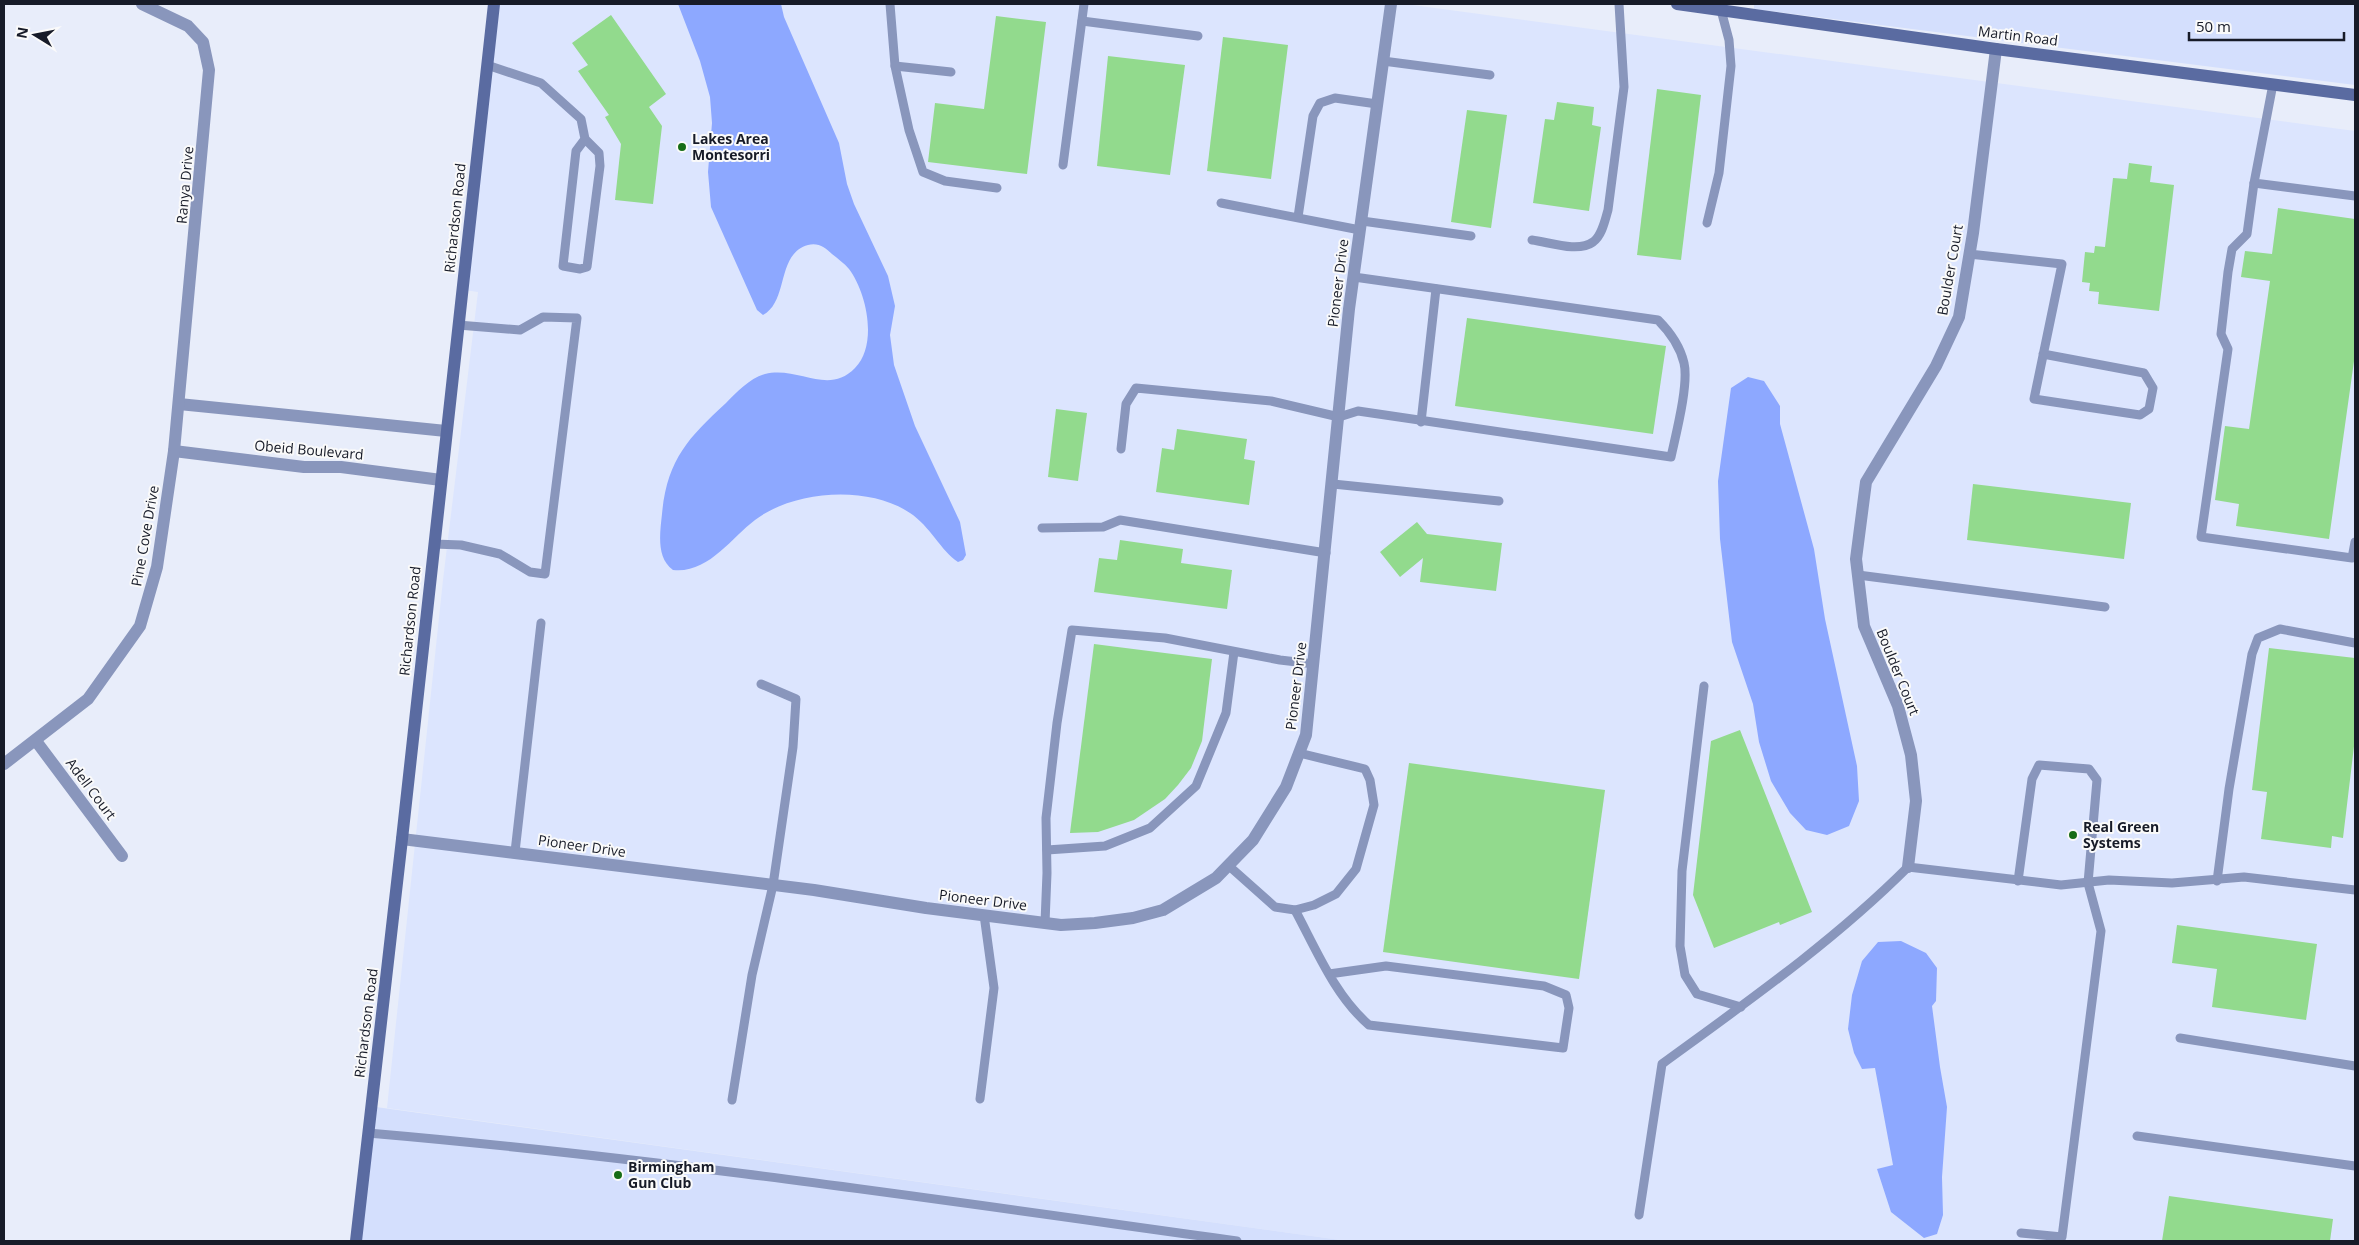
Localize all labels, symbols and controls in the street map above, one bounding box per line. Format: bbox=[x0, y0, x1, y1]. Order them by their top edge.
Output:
north arrow bbox=[10, 10, 60, 60]
scale bar bbox=[2189, 10, 2344, 42]
text: 50 m bbox=[2196, 16, 2231, 36]
street label: Martin Road bbox=[1977, 21, 2059, 50]
text: N bbox=[11, 25, 32, 40]
place label: Lakes Area Montesorri bbox=[692, 129, 770, 164]
marker: Lakes Area Montesorri bbox=[676, 141, 688, 153]
street label: Ranya Drive bbox=[172, 145, 197, 224]
street label: Richardson Road bbox=[439, 162, 470, 274]
street label: Boulder Court bbox=[1932, 223, 1967, 317]
street label: Pioneer Drive bbox=[1323, 238, 1352, 328]
street label: Obeid Boulevard bbox=[254, 435, 364, 464]
street label: Pine Cove Drive bbox=[126, 484, 163, 588]
street label: Richardson Road bbox=[394, 565, 425, 677]
street label: Boulder Court bbox=[1872, 626, 1924, 718]
street label: Pioneer Drive bbox=[1281, 641, 1310, 731]
street label: Adell Court bbox=[62, 754, 121, 823]
place label: Real Green Systems bbox=[2083, 817, 2159, 852]
marker: Real Green Systems bbox=[2067, 829, 2079, 841]
street label: Pioneer Drive bbox=[537, 830, 627, 861]
street label: Pioneer Drive bbox=[938, 885, 1028, 914]
street label: Richardson Road bbox=[349, 967, 382, 1079]
place label: Birmingham Gun Club bbox=[628, 1157, 715, 1192]
marker: Birmingham Gun Club bbox=[612, 1169, 624, 1181]

